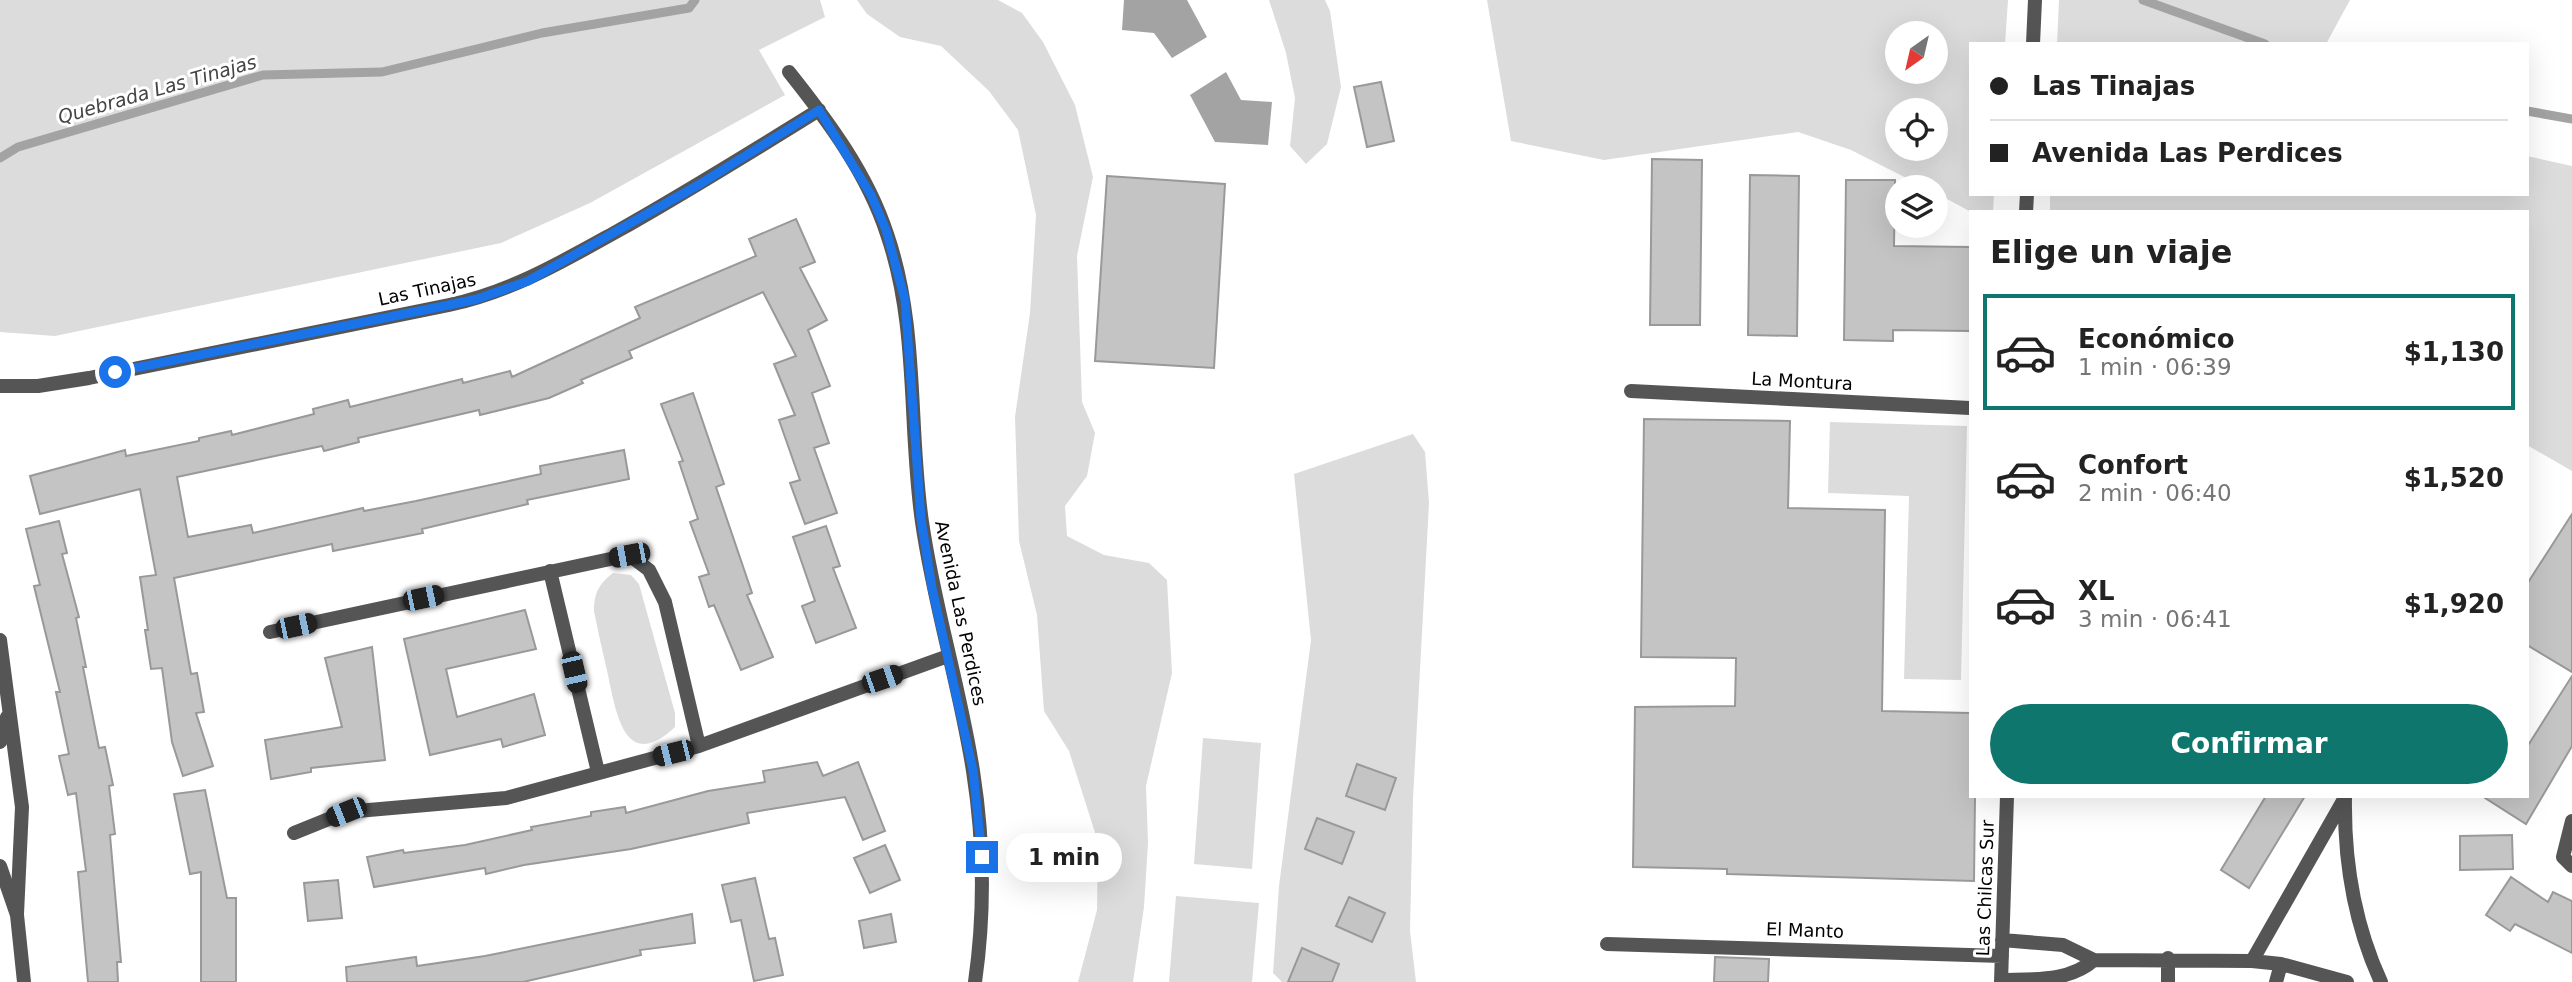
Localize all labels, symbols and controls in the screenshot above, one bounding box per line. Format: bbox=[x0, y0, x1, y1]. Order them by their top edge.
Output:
north arrow bbox=[1885, 21, 1948, 84]
map controls bbox=[1885, 21, 1948, 238]
water label: Quebrada Las Tinajas bbox=[55, 50, 259, 128]
text: Las Tinajas bbox=[2032, 71, 2195, 101]
button: locate bbox=[1885, 98, 1948, 161]
text: Avenida Las Perdices bbox=[2032, 138, 2343, 168]
button: layers bbox=[1885, 175, 1948, 238]
text: Elige un viaje bbox=[1990, 233, 2232, 271]
street label: Las Tinajas bbox=[376, 268, 478, 310]
icon: car bbox=[1994, 321, 2057, 384]
text: Económico bbox=[2078, 324, 2235, 354]
text: $1,130 bbox=[2404, 337, 2504, 367]
text: 1 min · 06:39 bbox=[2078, 354, 2232, 380]
route start bbox=[99, 356, 131, 388]
street label: La Montura bbox=[1751, 368, 1853, 394]
icon: car bbox=[1994, 447, 2057, 510]
text: Confort bbox=[2078, 450, 2188, 480]
text: $1,520 bbox=[2404, 463, 2504, 493]
text: 2 min · 06:40 bbox=[2078, 480, 2232, 506]
street label: Avenida Las Perdices bbox=[931, 518, 991, 708]
car bbox=[607, 541, 652, 569]
icon: car bbox=[1994, 573, 2057, 636]
text: XL bbox=[2078, 576, 2115, 606]
car bbox=[401, 583, 446, 613]
text: $1,920 bbox=[2404, 589, 2504, 619]
text: 3 min · 06:41 bbox=[2078, 606, 2232, 632]
car bbox=[274, 611, 319, 641]
car bbox=[560, 649, 589, 695]
car bbox=[859, 662, 906, 696]
button: Confirmar bbox=[1990, 704, 2508, 784]
car bbox=[651, 738, 696, 768]
car bbox=[323, 794, 370, 830]
street label: Las Chilcas Sur bbox=[1972, 819, 1998, 957]
callout: 1 min bbox=[1006, 832, 1122, 882]
route end bbox=[966, 841, 998, 873]
text: 1 min bbox=[1028, 844, 1100, 870]
street label: El Manto bbox=[1766, 918, 1844, 942]

